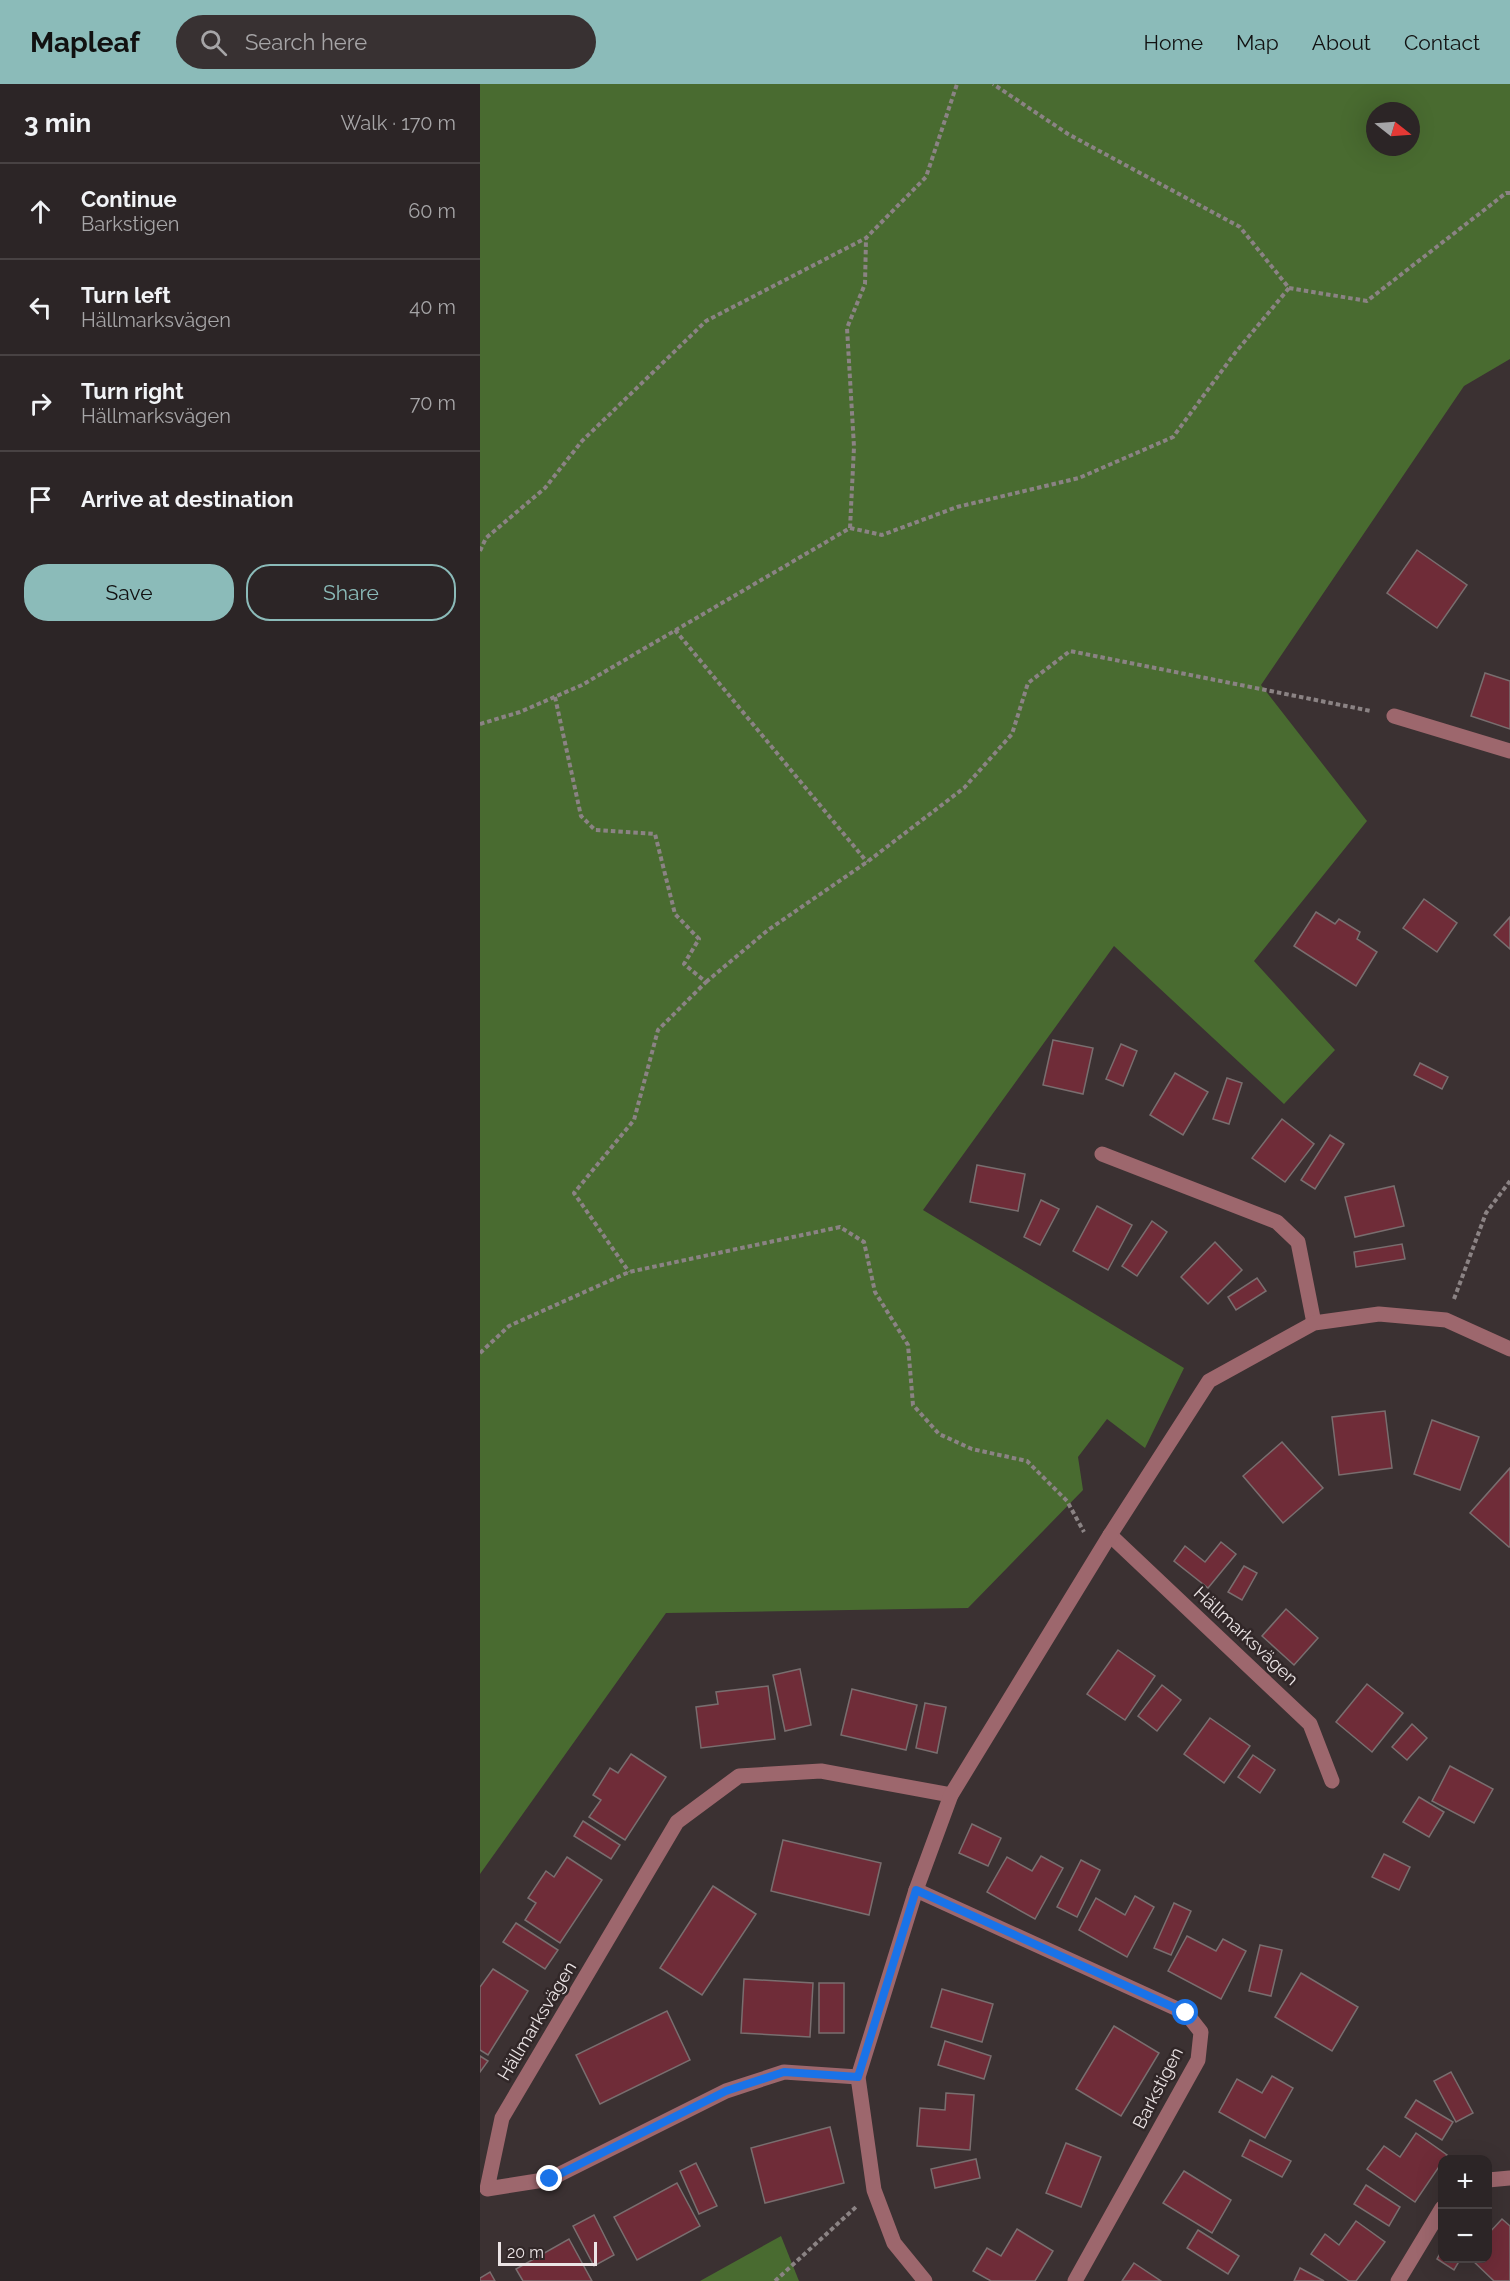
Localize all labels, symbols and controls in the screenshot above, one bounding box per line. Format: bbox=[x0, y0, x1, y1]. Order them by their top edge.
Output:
search box bbox=[176, 15, 596, 69]
text: Mapleaf bbox=[30, 26, 140, 59]
icon: search bbox=[197, 26, 230, 59]
text: Search here bbox=[245, 29, 367, 55]
text: Home bbox=[1144, 30, 1203, 55]
text: Map bbox=[1236, 30, 1279, 55]
text: About bbox=[1312, 30, 1371, 55]
text: Contact bbox=[1404, 30, 1480, 55]
north arrow bbox=[1366, 102, 1420, 156]
text: 3 min bbox=[24, 108, 91, 138]
text: Walk · 170 m bbox=[340, 111, 456, 135]
text: Continue bbox=[81, 186, 177, 212]
icon: ahead bbox=[24, 195, 57, 228]
text: 60 m bbox=[408, 199, 456, 223]
text: Barkstigen bbox=[81, 212, 179, 236]
text: Turn left bbox=[81, 282, 171, 308]
icon: left bbox=[24, 291, 57, 324]
text: 40 m bbox=[409, 295, 456, 319]
text: Hällmarksvägen bbox=[81, 308, 231, 332]
text: Turn right bbox=[81, 378, 184, 404]
icon: right bbox=[24, 387, 57, 420]
text: 70 m bbox=[410, 391, 456, 415]
text: Hällmarksvägen bbox=[81, 404, 231, 428]
icon: arrive bbox=[24, 483, 57, 516]
text: Arrive at destination bbox=[81, 486, 294, 512]
button: Save bbox=[24, 564, 234, 621]
button: Share bbox=[246, 564, 456, 621]
street label: Hällmarksvägen bbox=[1190, 1582, 1303, 1689]
street label: Hällmarksvägen bbox=[493, 1958, 580, 2084]
route start bbox=[1172, 1999, 1198, 2025]
street label: Barkstigen bbox=[1128, 2044, 1187, 2132]
map controls bbox=[1438, 2155, 1492, 2263]
button: + bbox=[1438, 2155, 1492, 2209]
route end bbox=[536, 2165, 562, 2191]
button: − bbox=[1438, 2209, 1492, 2263]
scale bar bbox=[498, 2239, 597, 2266]
text: 20 m bbox=[507, 2243, 544, 2262]

